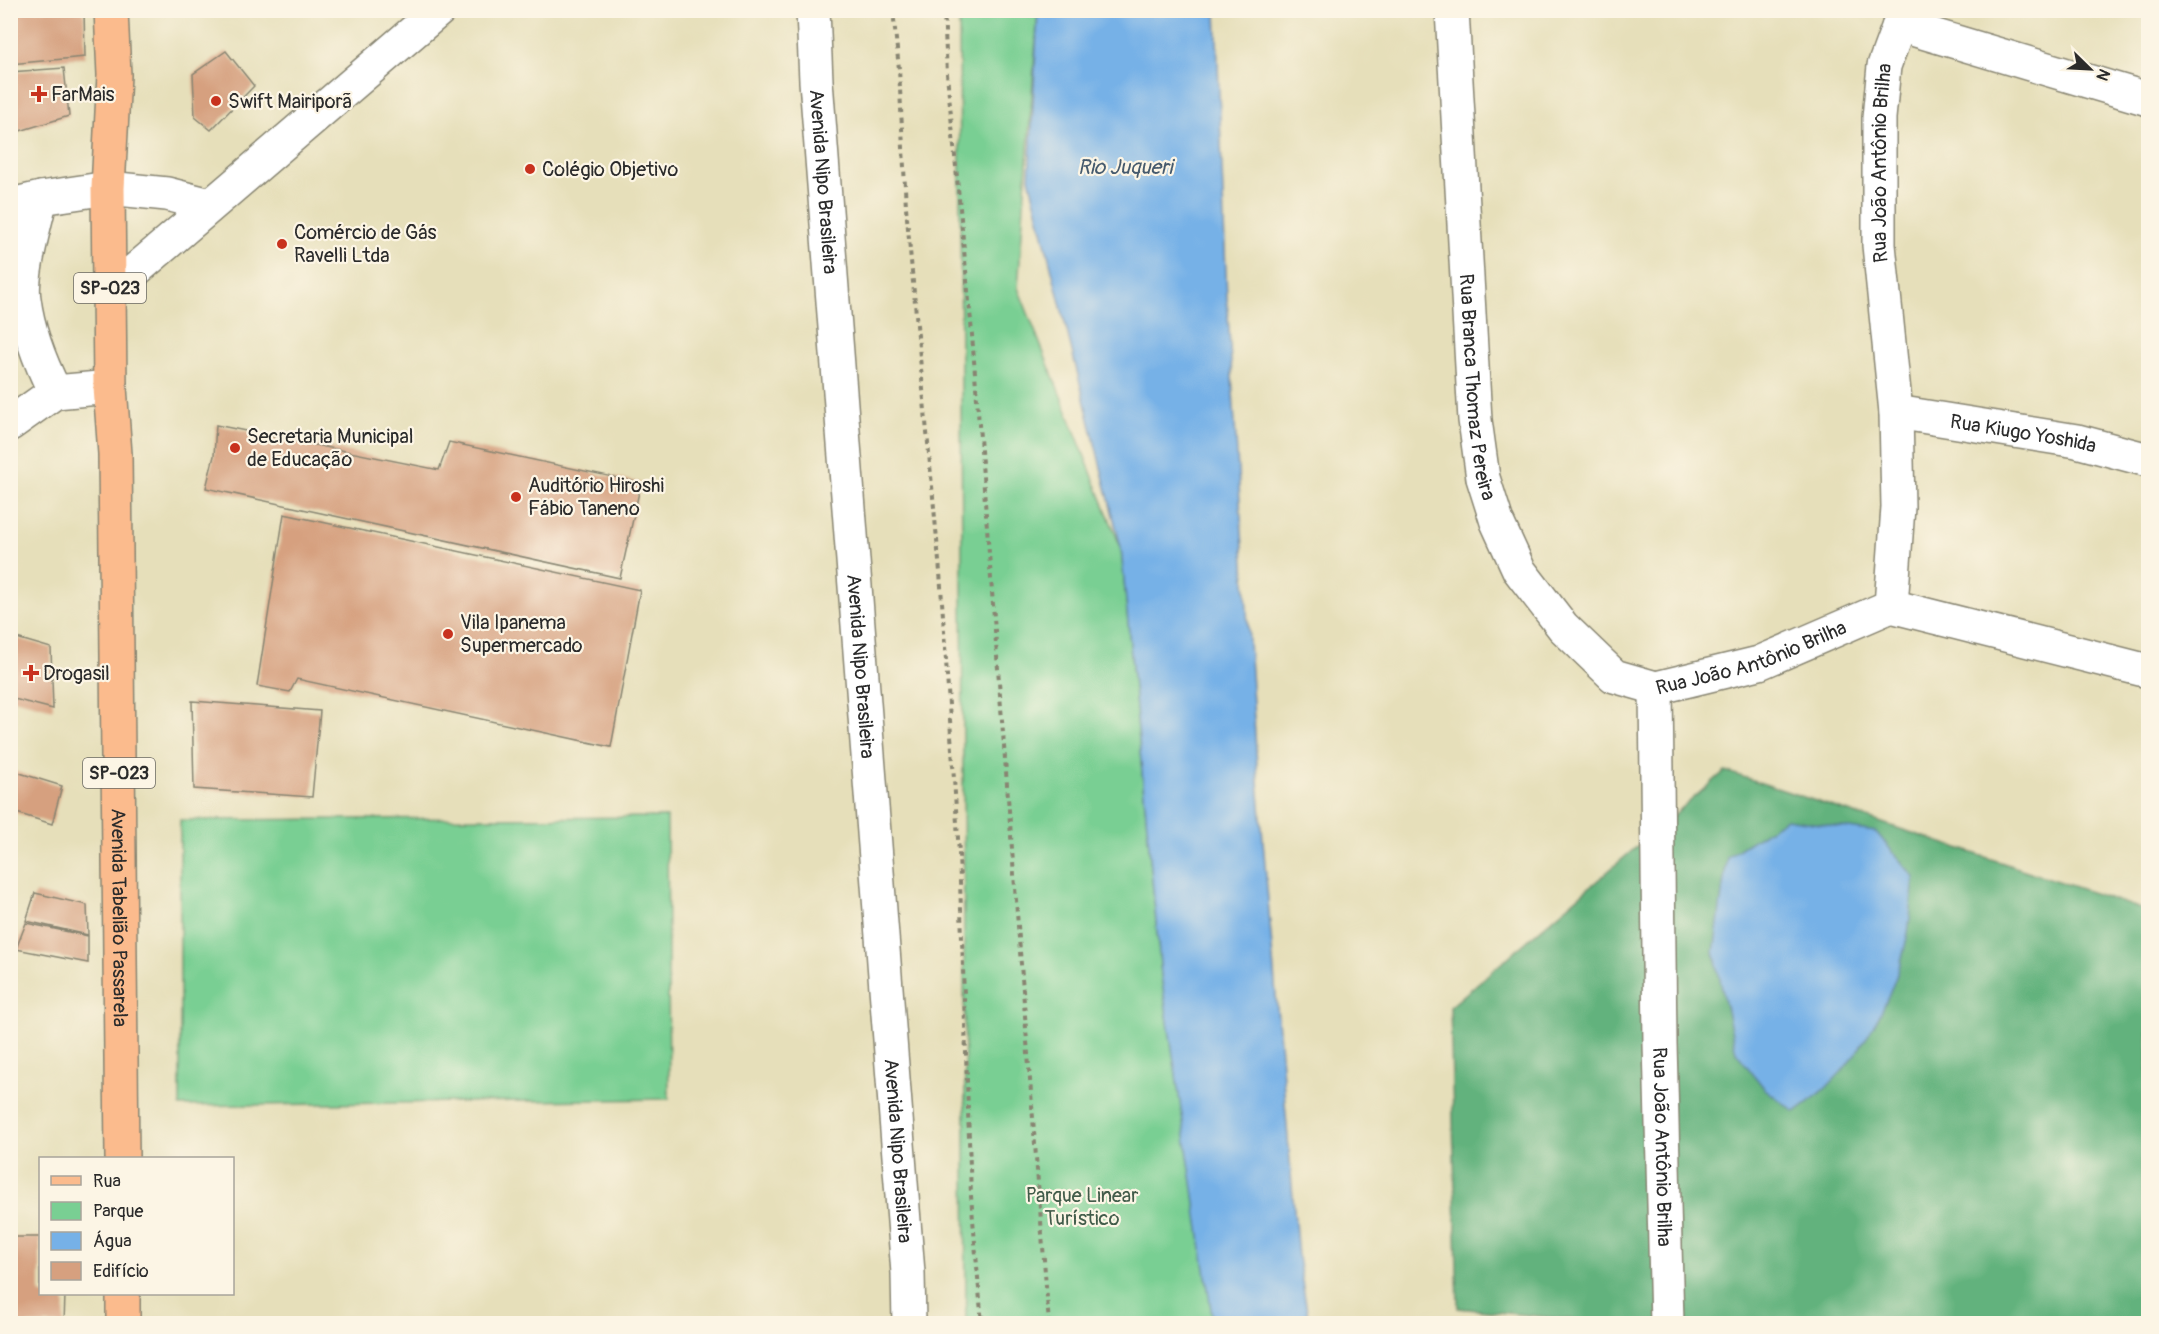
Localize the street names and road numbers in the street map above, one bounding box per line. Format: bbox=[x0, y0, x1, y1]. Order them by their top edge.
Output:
street label: Rua João Antônio Brilha bbox=[1867, 62, 1897, 264]
street label: Avenida Nipo Brasileira bbox=[804, 88, 843, 275]
road number: SP-023 bbox=[74, 273, 146, 303]
street label: Rua Branca Thomaz Pereira bbox=[1454, 273, 1501, 504]
street label: Rua Kiugo Yoshida bbox=[1948, 409, 2099, 459]
street label: Avenida Nipo Brasileira bbox=[841, 573, 880, 760]
street label: Rua João Antônio Brilha bbox=[1653, 615, 1850, 701]
road number: SP-023 bbox=[83, 758, 155, 788]
street label: Avenida Tabelião Passarela bbox=[106, 808, 133, 1027]
street label: Rua João Antônio Brilha bbox=[1647, 1047, 1677, 1247]
street label: Avenida Nipo Brasileira bbox=[878, 1058, 918, 1244]

